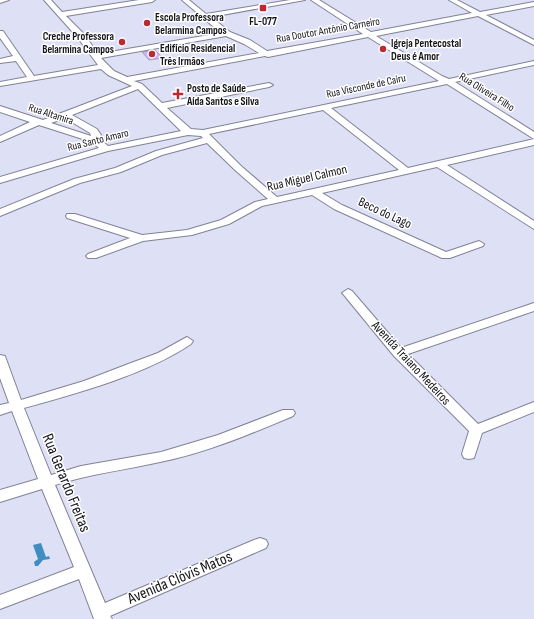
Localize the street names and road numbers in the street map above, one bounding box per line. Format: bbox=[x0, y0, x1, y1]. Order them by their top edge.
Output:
street label: Rua Doutor Antônio Carneiro bbox=[275, 14, 381, 46]
street label: Rua Oliveira Filho bbox=[457, 70, 517, 114]
street label: Rua Visconde de Cairu bbox=[325, 71, 407, 101]
street label: Rua Altamira bbox=[27, 101, 75, 127]
street label: Rua Santo Amaro bbox=[66, 126, 130, 154]
street label: Rua Miguel Calmon bbox=[265, 161, 349, 195]
street label: Beco do Lago bbox=[356, 194, 414, 232]
street label: Avenida Traiano Medeiros bbox=[367, 317, 454, 409]
street label: Rua Gerardo Freitas bbox=[38, 431, 94, 535]
street label: Avenida Clóvis Matos bbox=[124, 547, 235, 609]

